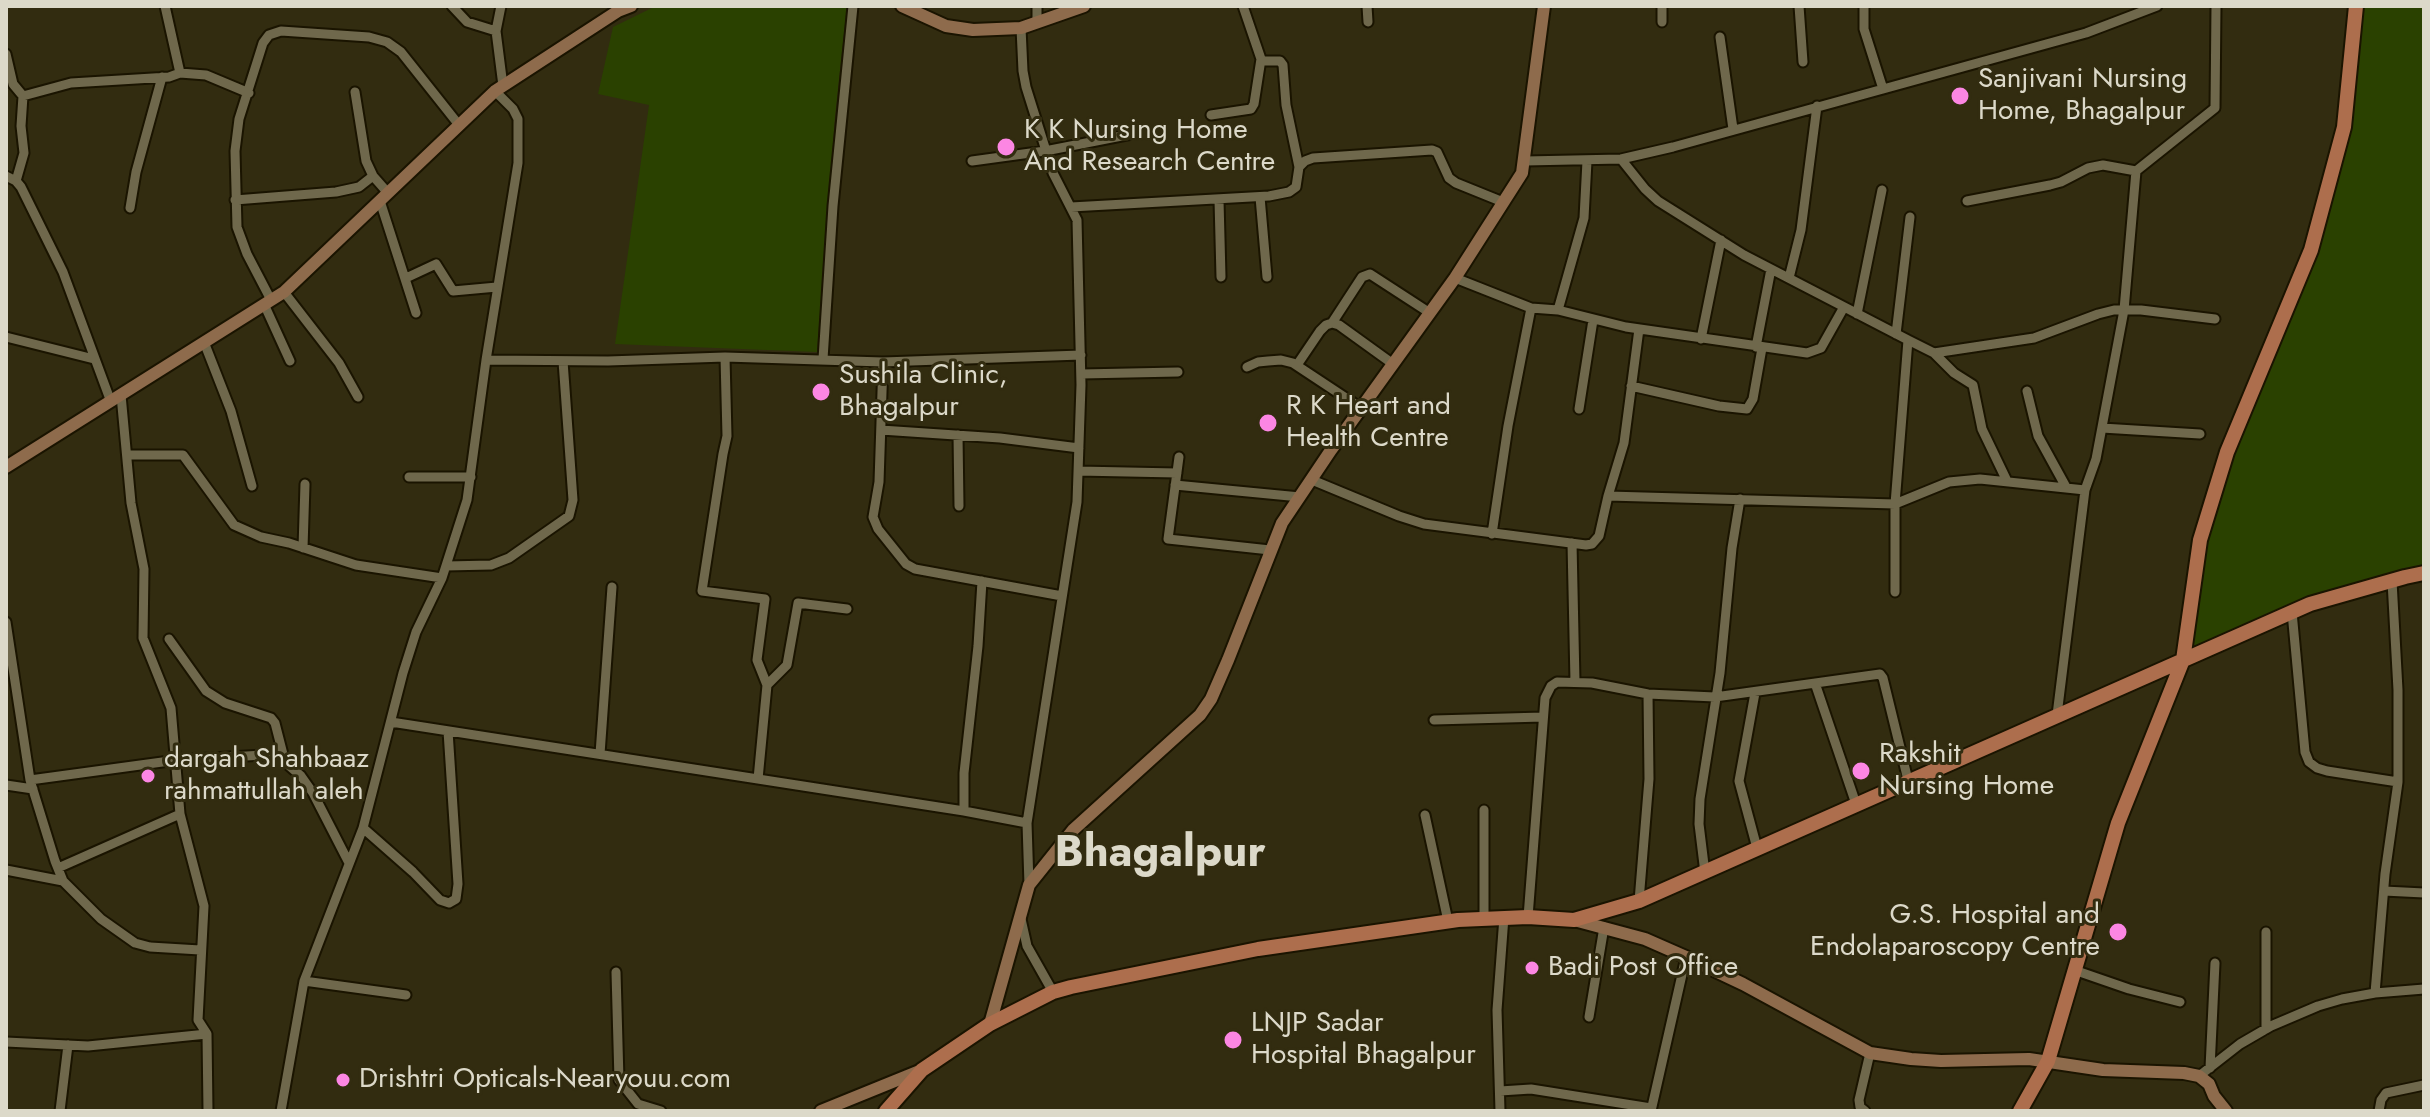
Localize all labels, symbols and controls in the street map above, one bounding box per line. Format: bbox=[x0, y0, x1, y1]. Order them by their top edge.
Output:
place label: Sanjivani Nursing Home, Bhagalpur bbox=[1978, 63, 2187, 129]
marker: Sanjivani Nursing Home, Bhagalpur bbox=[1949, 85, 1971, 107]
place label: K K Nursing Home And Research Centre bbox=[1024, 114, 1275, 180]
marker: K K Nursing Home And Research Centre bbox=[995, 136, 1017, 158]
place label: Sushila Clinic, Bhagalpur bbox=[839, 359, 1008, 425]
marker: Sushila Clinic, Bhagalpur bbox=[810, 381, 832, 403]
place label: R K Heart and Health Centre bbox=[1286, 390, 1451, 456]
marker: R K Heart and Health Centre bbox=[1257, 412, 1279, 434]
place label: Rakshit Nursing Home bbox=[1879, 738, 2054, 804]
place label: dargah Shahbaaz rahmattullah aleh bbox=[164, 743, 369, 809]
marker: Rakshit Nursing Home bbox=[1850, 760, 1872, 782]
marker: dargah Shahbaaz rahmattullah aleh bbox=[139, 767, 157, 785]
district label: Bhagalpur bbox=[1055, 829, 1265, 881]
place label: G.S. Hospital and Endolaparoscopy Centre bbox=[1810, 899, 2100, 965]
marker: G.S. Hospital and Endolaparoscopy Centre bbox=[2107, 921, 2129, 943]
place label: Badi Post Office bbox=[1548, 951, 1738, 985]
marker: Badi Post Office bbox=[1523, 959, 1541, 977]
place label: LNJP Sadar Hospital Bhagalpur bbox=[1251, 1007, 1476, 1073]
marker: LNJP Sadar Hospital Bhagalpur bbox=[1222, 1029, 1244, 1051]
place label: Drishtri Opticals-Nearyouu.com bbox=[359, 1063, 731, 1097]
marker: Drishtri Opticals-Nearyouu.com bbox=[334, 1071, 352, 1089]

